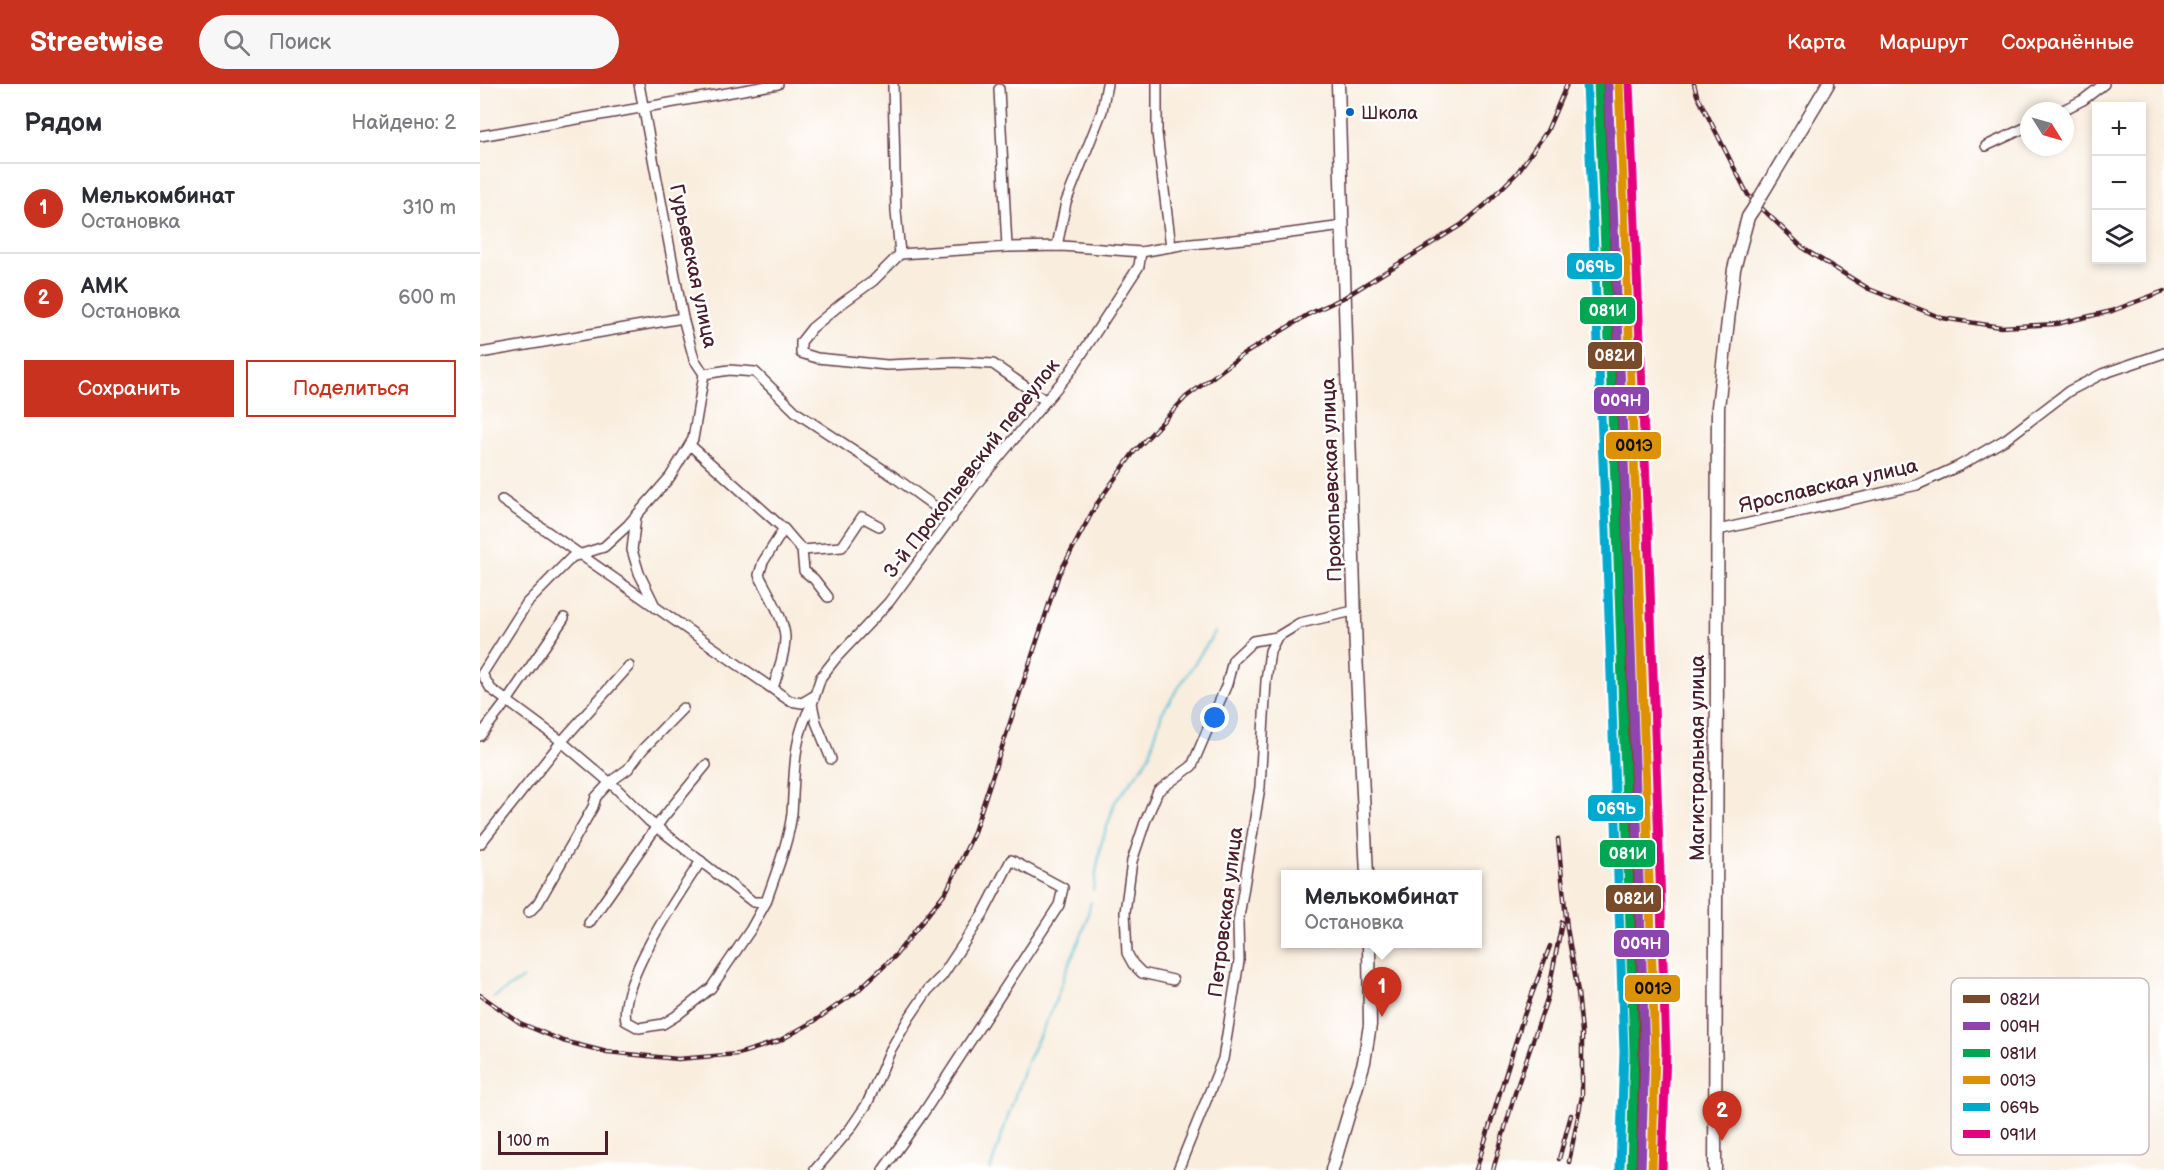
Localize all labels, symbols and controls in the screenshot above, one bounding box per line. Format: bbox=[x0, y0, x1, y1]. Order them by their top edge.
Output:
search box bbox=[199, 15, 619, 69]
text: Streetwise bbox=[30, 26, 163, 59]
icon: search bbox=[220, 26, 253, 59]
text: Поиск bbox=[268, 29, 331, 56]
text: Карта bbox=[1787, 30, 1846, 55]
text: Маршрут bbox=[1879, 30, 1968, 55]
text: Сохранённые bbox=[2001, 30, 2134, 55]
north arrow bbox=[2020, 102, 2074, 156]
map controls bbox=[2092, 102, 2146, 264]
button: + bbox=[2092, 102, 2146, 156]
place label: Школа bbox=[1361, 103, 1418, 124]
marker: Школа bbox=[1344, 106, 1356, 118]
text: Рядом bbox=[24, 108, 102, 139]
text: Найдено: 2 bbox=[352, 111, 456, 135]
button: − bbox=[2092, 156, 2146, 210]
street label: Гурьевская улица bbox=[664, 182, 722, 350]
text: Мелькомбинат bbox=[81, 183, 235, 210]
text: 1 bbox=[39, 196, 48, 220]
text: 310 m bbox=[402, 196, 456, 220]
text: Остановка bbox=[81, 210, 180, 234]
button: layers bbox=[2092, 210, 2146, 264]
line badge: 069Ь bbox=[1566, 252, 1623, 280]
text: 069Ь bbox=[1575, 258, 1615, 277]
text: АМК bbox=[81, 273, 128, 300]
text: 2 bbox=[38, 286, 49, 310]
text: 600 m bbox=[398, 286, 456, 310]
line badge: 081И bbox=[1579, 296, 1636, 325]
text: Остановка bbox=[81, 300, 180, 324]
text: 081И bbox=[1589, 302, 1627, 321]
line badge: 082И bbox=[1587, 341, 1643, 370]
text: 082И bbox=[1594, 347, 1636, 366]
street label: 3-й Прокопьевский переулок bbox=[879, 354, 1065, 583]
button: Сохранить bbox=[24, 360, 234, 417]
button: Поделиться bbox=[246, 360, 456, 417]
street label: Прокопьевская улица bbox=[1316, 377, 1348, 582]
line badge: 009Н bbox=[1593, 386, 1650, 415]
text: 009Н bbox=[1600, 392, 1642, 411]
line badge: 001Э bbox=[1605, 431, 1662, 460]
text: 001Э bbox=[1615, 437, 1653, 456]
street label: Ярославская улица bbox=[1736, 454, 1920, 518]
street label: Магистральная улица bbox=[1686, 655, 1710, 861]
your location bbox=[1200, 703, 1229, 732]
line badge: 069Ь bbox=[1587, 794, 1644, 822]
text: 069Ь bbox=[1596, 800, 1636, 819]
street label: Петровская улица bbox=[1204, 825, 1248, 999]
line badge: 081И bbox=[1599, 839, 1656, 868]
text: 081И bbox=[1609, 845, 1647, 864]
popup bbox=[1281, 870, 1482, 948]
text: Мелькомбинат bbox=[1305, 884, 1458, 911]
line badge: 082И bbox=[1605, 884, 1662, 913]
text: 082И bbox=[1613, 890, 1655, 909]
text: Остановка bbox=[1305, 911, 1404, 935]
line badge: 009Н bbox=[1613, 929, 1670, 958]
text: 009Н bbox=[1620, 935, 1662, 954]
pin: 1 bbox=[1362, 968, 1402, 1017]
line badge: 001Э bbox=[1624, 974, 1681, 1003]
legend bbox=[1951, 978, 2149, 1155]
text: 001Э bbox=[1634, 980, 1672, 999]
text: 082И bbox=[2000, 991, 2040, 1010]
text: 009Н bbox=[2000, 1018, 2040, 1037]
text: 081И bbox=[2000, 1045, 2037, 1064]
text: 001Э bbox=[2000, 1072, 2036, 1091]
pin: 2 bbox=[1702, 1092, 1742, 1141]
text: 069Ь bbox=[2000, 1099, 2039, 1118]
text: 091И bbox=[2000, 1126, 2037, 1145]
scale bar bbox=[498, 1128, 608, 1156]
text: 100 m bbox=[507, 1132, 550, 1151]

